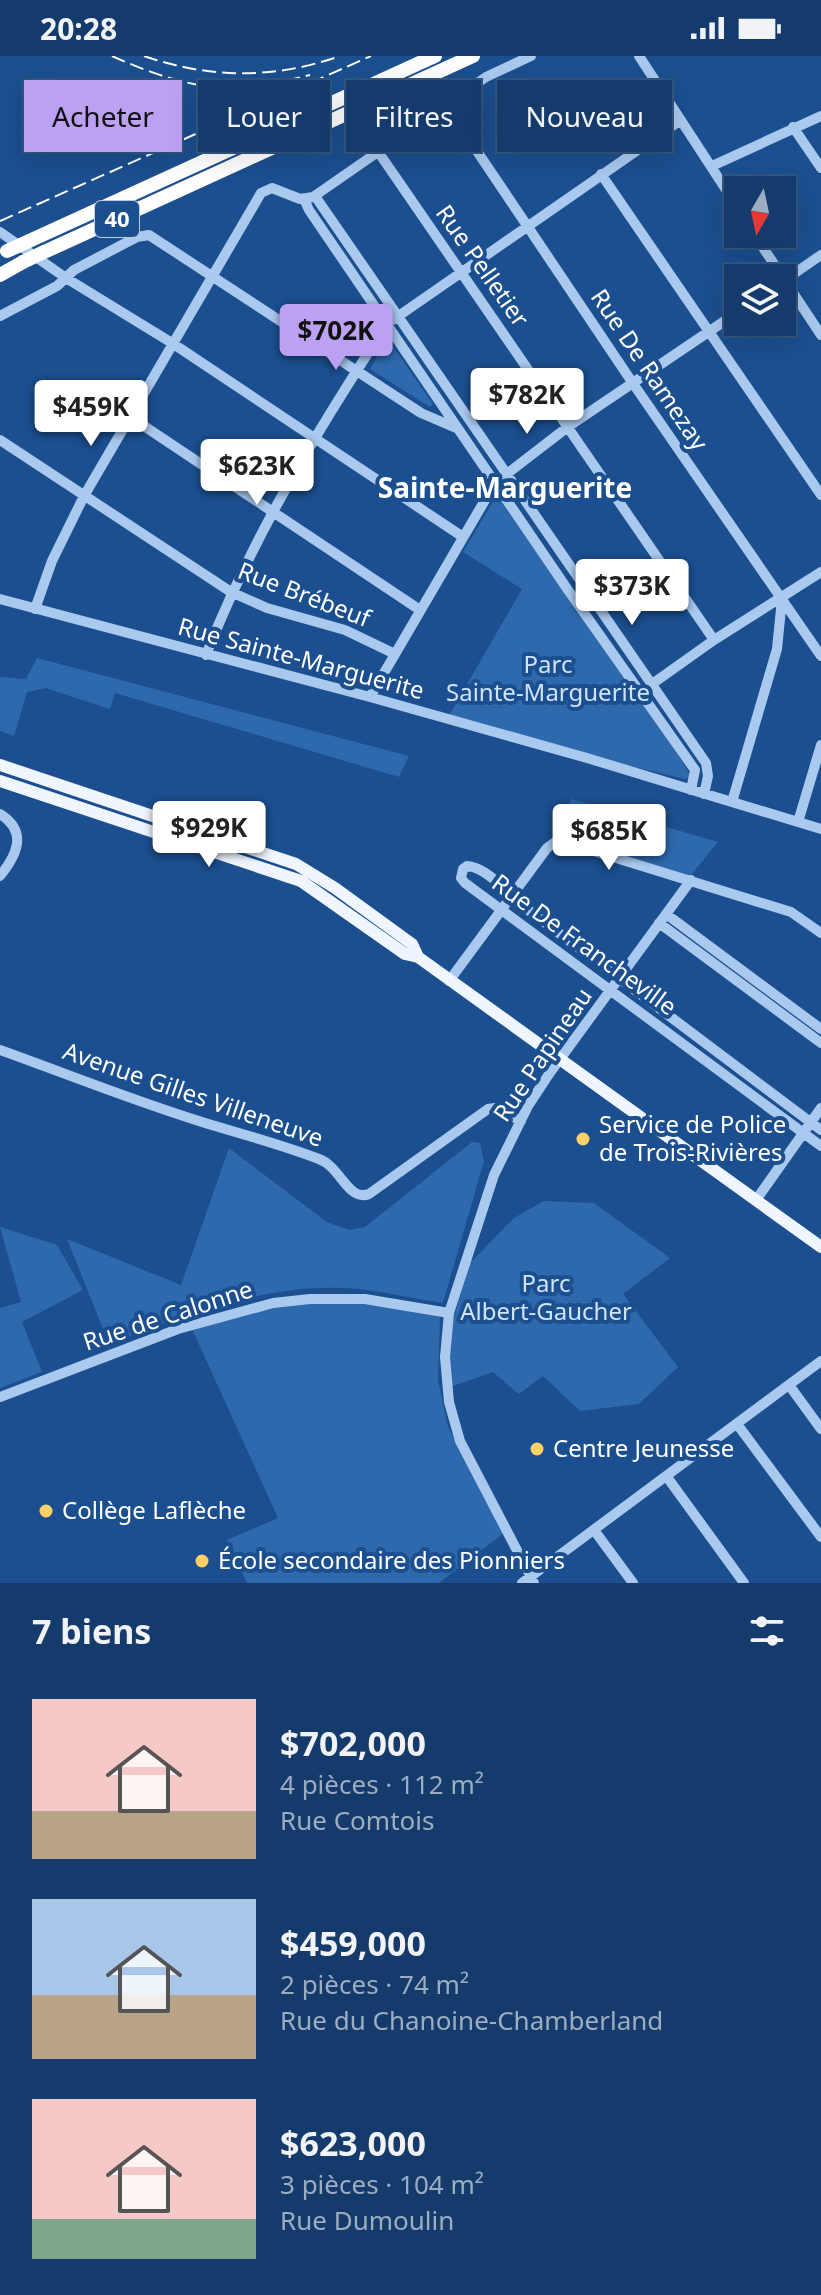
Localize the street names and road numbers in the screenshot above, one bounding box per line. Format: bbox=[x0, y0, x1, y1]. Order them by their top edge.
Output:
street label: Rue Pelletier bbox=[429, 198, 537, 333]
road number: 40 bbox=[95, 201, 139, 237]
street label: Rue De Ramezay bbox=[584, 282, 717, 457]
street label: Rue Brébeuf bbox=[234, 553, 377, 635]
street label: Rue Sainte-Marguerite bbox=[175, 609, 428, 706]
street label: Rue De Francheville bbox=[486, 866, 684, 1022]
street label: Rue Papineau bbox=[485, 981, 599, 1128]
street label: Avenue Gilles Villeneuve bbox=[59, 1033, 328, 1154]
street label: Rue de Calonne bbox=[78, 1272, 257, 1358]

